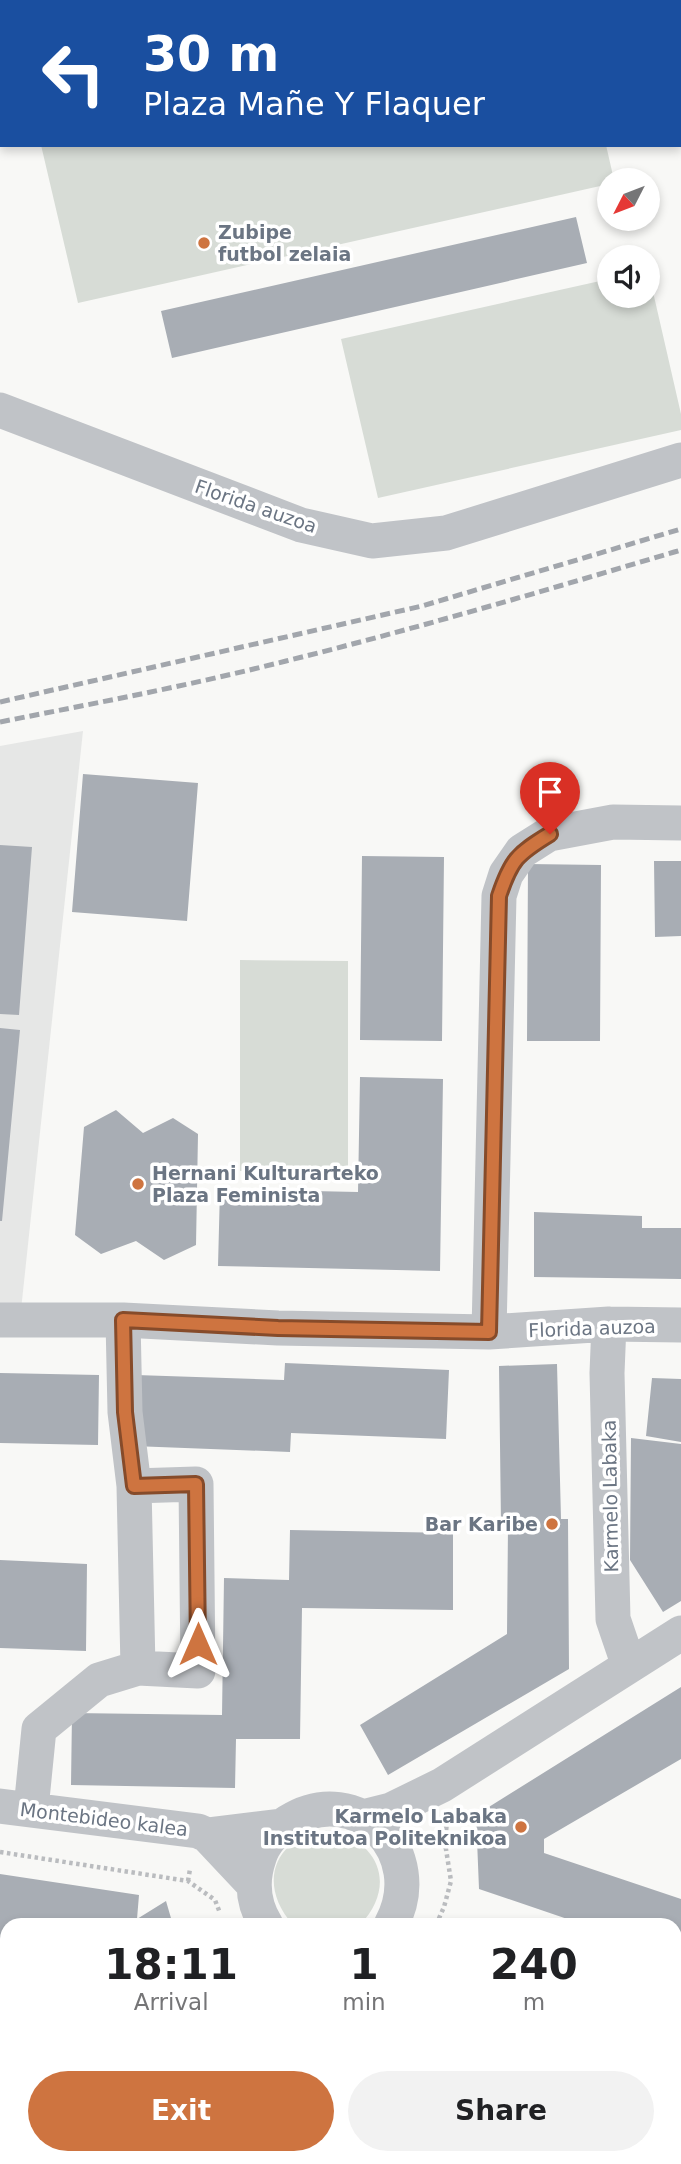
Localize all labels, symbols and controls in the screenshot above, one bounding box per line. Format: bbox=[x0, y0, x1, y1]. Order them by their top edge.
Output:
text: 30 m bbox=[143, 26, 279, 83]
icon: left bbox=[28, 28, 119, 119]
text: Plaza Mañe Y Flaquer bbox=[143, 85, 485, 123]
north arrow bbox=[597, 168, 660, 231]
map controls bbox=[597, 168, 660, 308]
place label: Zubipe futbol zelaia bbox=[218, 221, 351, 265]
marker: Zubipe futbol zelaia bbox=[196, 235, 212, 251]
button: sound bbox=[597, 245, 660, 308]
street label: Florida auzoa bbox=[192, 475, 320, 537]
pin bbox=[520, 762, 580, 834]
icon: arrive bbox=[531, 773, 569, 811]
place label: Hernani Kulturarteko Plaza Feminista bbox=[152, 1162, 379, 1206]
marker: Hernani Kulturarteko Plaza Feminista bbox=[130, 1176, 146, 1192]
street label: Florida auzoa bbox=[528, 1315, 656, 1341]
street label: Karmelo Labaka bbox=[598, 1419, 622, 1573]
place label: Bar Karibe bbox=[425, 1513, 538, 1535]
marker: Bar Karibe bbox=[544, 1516, 560, 1532]
position arrow bbox=[161, 1607, 235, 1681]
street label: Montebideo kalea bbox=[19, 1798, 189, 1840]
place label: Karmelo Labaka Institutoa Politeknikoa bbox=[263, 1805, 507, 1849]
marker: Karmelo Labaka Institutoa Politeknikoa bbox=[513, 1819, 529, 1835]
text: 18:11 bbox=[104, 1940, 238, 1989]
text: 1 bbox=[349, 1940, 379, 1989]
text: 240 bbox=[490, 1940, 578, 1989]
text: Arrival bbox=[134, 1989, 209, 2015]
text: min bbox=[342, 1989, 386, 2015]
text: m bbox=[523, 1989, 545, 2015]
button: Exit bbox=[28, 2071, 334, 2151]
button: Share bbox=[348, 2071, 654, 2151]

